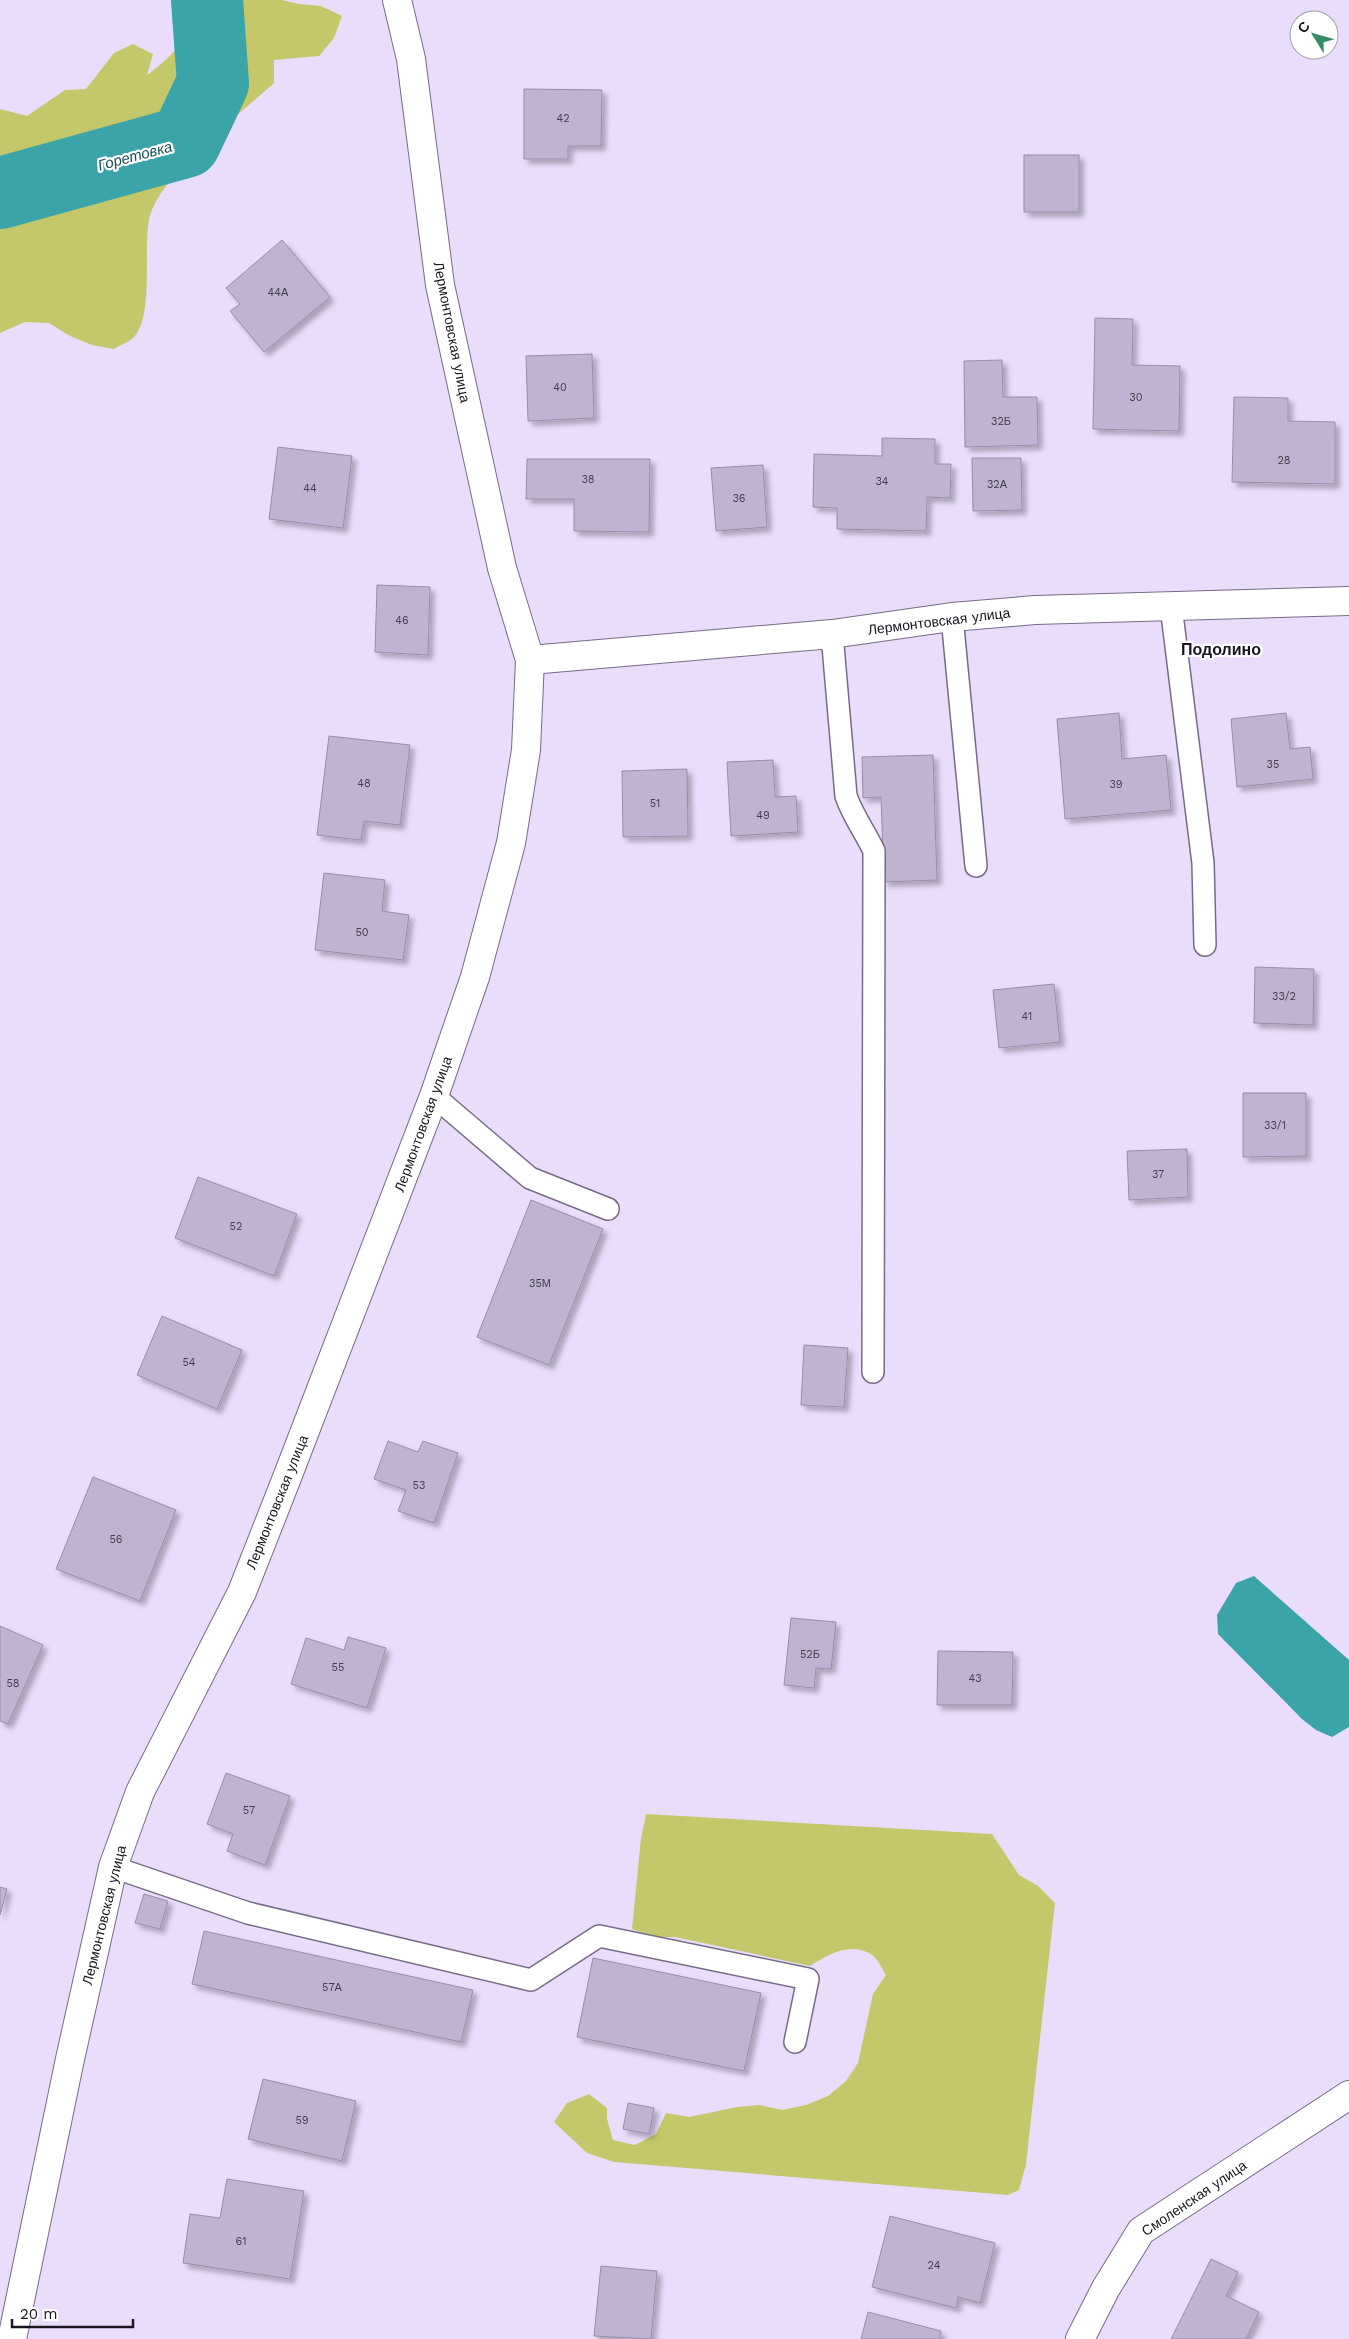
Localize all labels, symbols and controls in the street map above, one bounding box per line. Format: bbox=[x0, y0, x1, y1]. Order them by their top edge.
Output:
north arrow bbox=[1289, 10, 1339, 60]
text: С bbox=[1294, 18, 1313, 36]
house number: 42 bbox=[556, 112, 570, 125]
water label: Горетовка bbox=[96, 137, 174, 175]
street label: Лермонтовская улица bbox=[430, 260, 474, 404]
house number: 44А bbox=[268, 286, 289, 299]
house number: 40 bbox=[553, 381, 567, 394]
house number: 30 bbox=[1129, 391, 1143, 404]
house number: 32Б bbox=[991, 415, 1011, 428]
house number: 28 bbox=[1277, 454, 1291, 467]
house number: 38 bbox=[581, 473, 595, 486]
house number: 34 bbox=[875, 475, 889, 488]
house number: 32А bbox=[987, 478, 1008, 491]
house number: 44 bbox=[303, 482, 317, 495]
house number: 36 bbox=[732, 492, 746, 505]
street label: Лермонтовская улица bbox=[867, 604, 1011, 638]
house number: 46 bbox=[395, 614, 409, 627]
district label: Подолино bbox=[1181, 640, 1261, 659]
house number: 35 bbox=[1267, 758, 1279, 771]
house number: 48 bbox=[357, 777, 371, 790]
house number: 39 bbox=[1109, 778, 1123, 791]
house number: 51 bbox=[650, 797, 660, 810]
house number: 49 bbox=[756, 809, 770, 822]
house number: 50 bbox=[355, 926, 369, 939]
house number: 33/2 bbox=[1272, 990, 1296, 1003]
house number: 41 bbox=[1022, 1010, 1032, 1023]
street label: Лермонтовская улица bbox=[391, 1054, 455, 1194]
house number: 33/1 bbox=[1264, 1119, 1286, 1132]
house number: 37 bbox=[1152, 1168, 1164, 1181]
house number: 52 bbox=[230, 1220, 242, 1233]
house number: 35М bbox=[529, 1277, 551, 1290]
house number: 54 bbox=[182, 1356, 196, 1369]
street label: Лермонтовская улица bbox=[243, 1432, 311, 1571]
house number: 53 bbox=[413, 1479, 425, 1492]
house number: 56 bbox=[109, 1533, 123, 1546]
house number: 52Б bbox=[800, 1648, 820, 1661]
house number: 55 bbox=[332, 1661, 344, 1674]
house number: 43 bbox=[968, 1672, 982, 1685]
house number: 58 bbox=[6, 1677, 20, 1690]
house number: 57 bbox=[243, 1804, 255, 1817]
street label: Лермонтовская улица bbox=[79, 1843, 129, 1986]
house number: 57А bbox=[322, 1981, 343, 1994]
house number: 59 bbox=[295, 2114, 309, 2127]
street label: Смоленская улица bbox=[1139, 2157, 1250, 2239]
house number: 61 bbox=[236, 2235, 246, 2248]
house number: 24 bbox=[928, 2259, 941, 2272]
scale bar bbox=[12, 2296, 134, 2328]
text: 20 m bbox=[20, 2305, 58, 2323]

